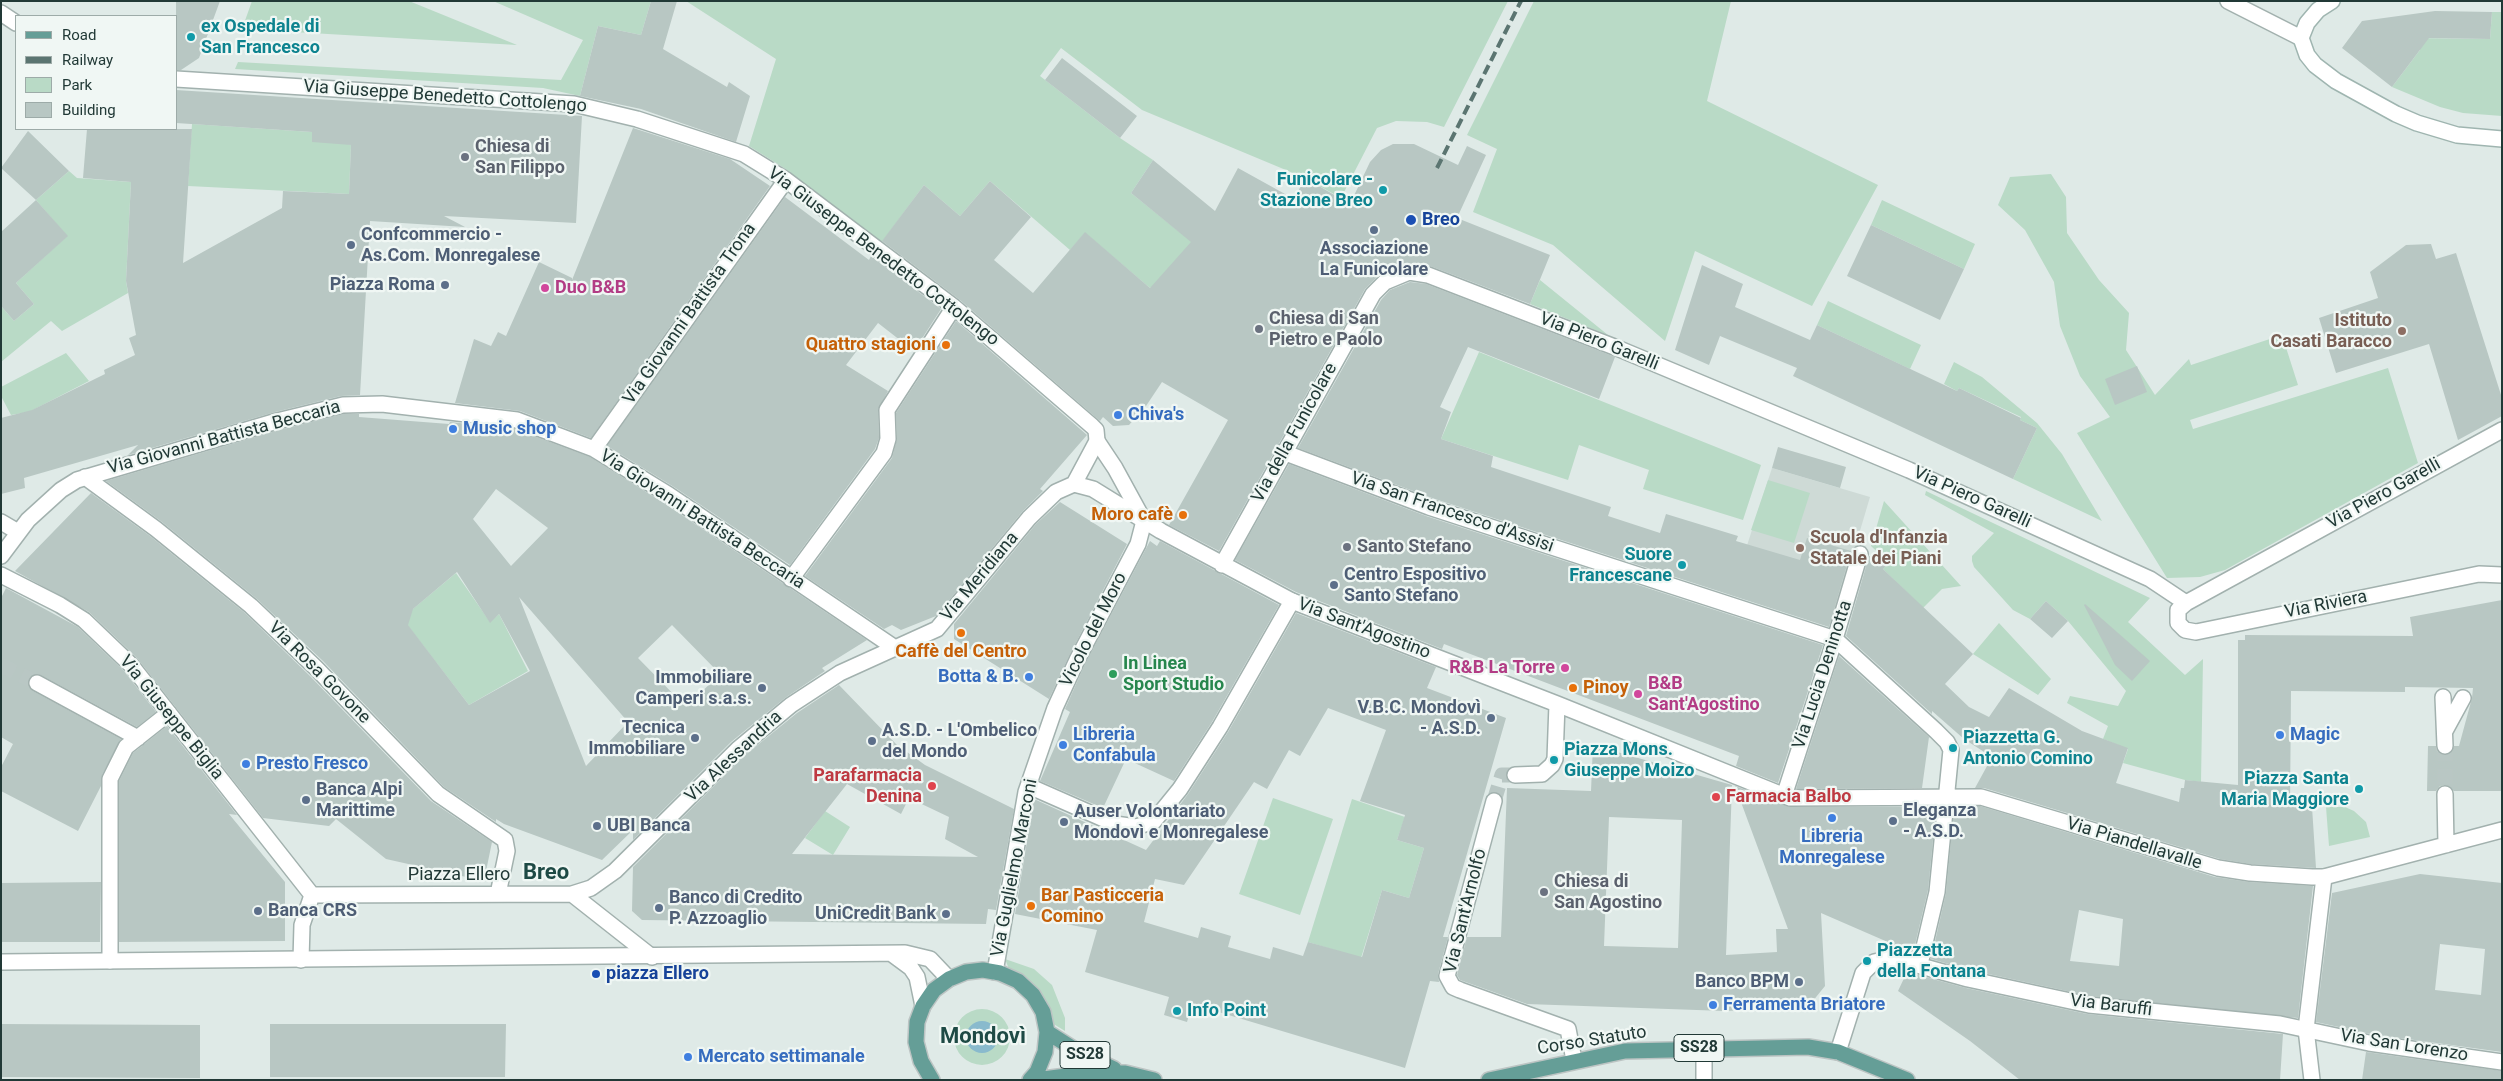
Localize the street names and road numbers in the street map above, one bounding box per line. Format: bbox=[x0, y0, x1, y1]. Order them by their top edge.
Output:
street label: Via Giuseppe Benedetto Cottolengo bbox=[303, 76, 587, 118]
street label: Via Giuseppe Benedetto Cottolengo bbox=[763, 163, 1003, 351]
street label: Via Giovanni Battista Trona bbox=[619, 219, 761, 409]
street label: Via Piero Garelli bbox=[1536, 308, 1662, 376]
street label: Via della Funicolare bbox=[1248, 359, 1342, 507]
street label: Via Giovanni Battista Beccaria bbox=[105, 396, 343, 480]
street label: Via Giovanni Battista Beccaria bbox=[595, 446, 809, 594]
street label: Via Piero Garelli bbox=[2323, 454, 2445, 534]
street label: Via Piero Garelli bbox=[1910, 462, 2034, 534]
street label: Via San Francesco d'Assisi bbox=[1348, 468, 1556, 558]
street label: Via Meridiana bbox=[936, 528, 1024, 626]
street label: Vicolo del Moro bbox=[1056, 569, 1132, 691]
street label: Via Riviera bbox=[2283, 586, 2369, 624]
street label: Via Sant'Agostino bbox=[1295, 594, 1433, 664]
street label: Via Lucia Deninotta bbox=[1789, 598, 1857, 752]
street label: Via Rosa Govone bbox=[263, 617, 375, 729]
street label: Via Giuseppe Biglia bbox=[114, 651, 228, 785]
street label: Via Alessandria bbox=[681, 707, 787, 807]
street label: Via Guglielmo Marconi bbox=[987, 777, 1043, 959]
street label: Via Piandellavalle bbox=[2064, 813, 2204, 875]
street label: Via Sant'Arnolfo bbox=[1440, 847, 1492, 975]
street label: Piazza Ellero bbox=[408, 864, 510, 886]
street label: Via Baruffi bbox=[2069, 990, 2153, 1022]
street label: Corso Statuto bbox=[1536, 1022, 1648, 1060]
street label: Via San Lorenzo bbox=[2338, 1025, 2470, 1067]
road number: SS28 bbox=[1674, 1034, 1724, 1062]
road number: SS28 bbox=[1060, 1042, 1110, 1068]

